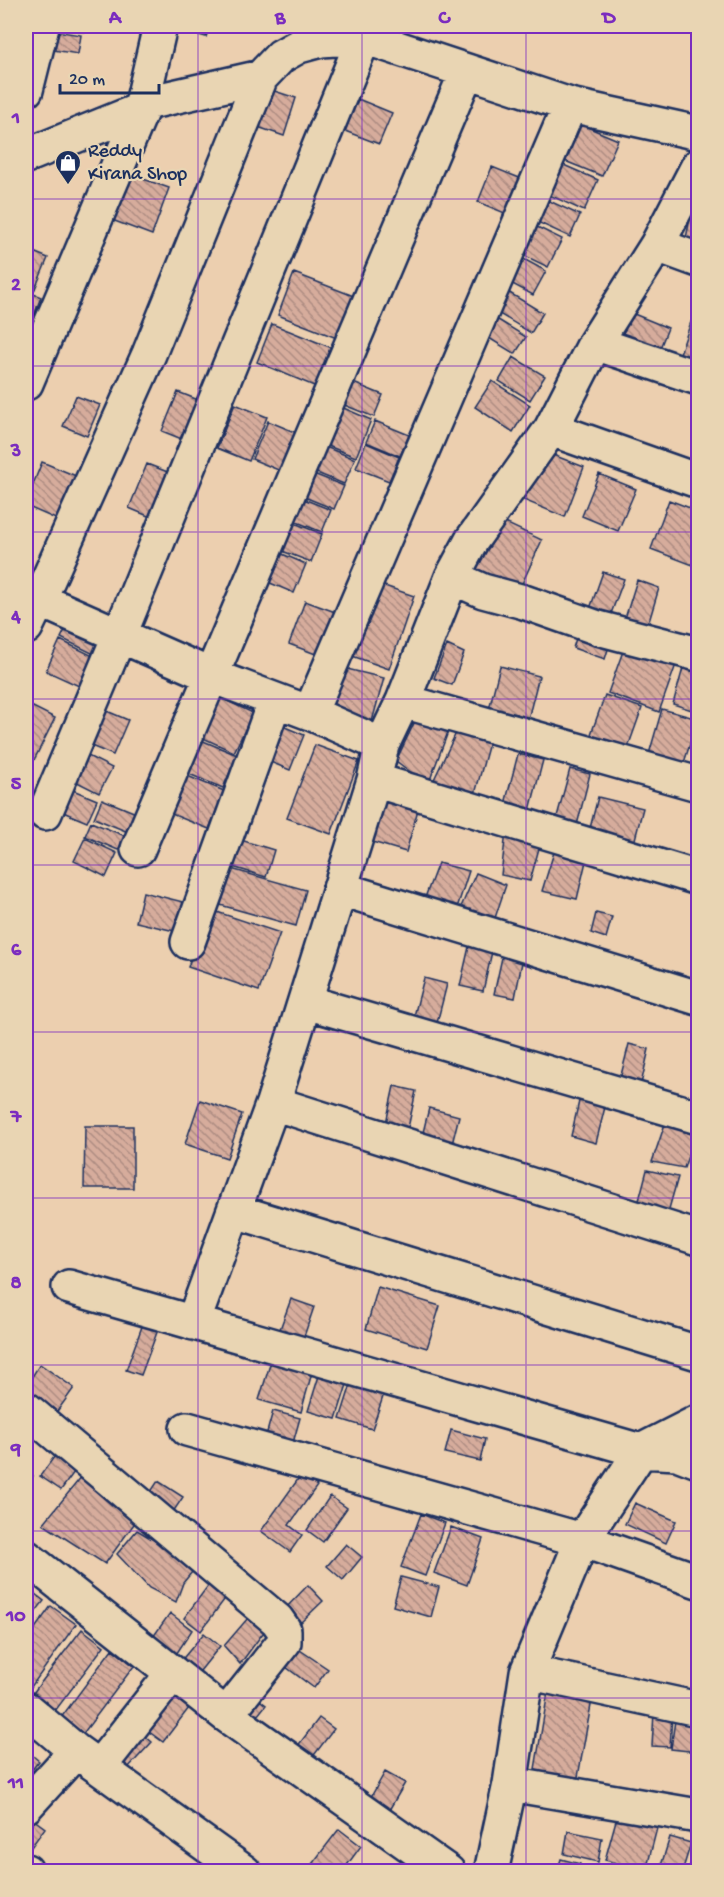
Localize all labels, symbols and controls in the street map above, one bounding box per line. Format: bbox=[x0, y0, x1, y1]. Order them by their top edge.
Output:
text: A bbox=[108, 8, 123, 31]
text: B bbox=[274, 8, 286, 31]
text: C bbox=[438, 8, 452, 31]
text: D bbox=[600, 8, 616, 31]
scale bar bbox=[60, 57, 159, 95]
text: 20 m bbox=[69, 70, 105, 91]
text: 1 bbox=[11, 108, 20, 131]
place label: Reddy Kirana Shop bbox=[88, 141, 187, 187]
shop icon: Reddy Kirana Shop bbox=[53, 148, 83, 186]
text: 2 bbox=[11, 275, 21, 298]
text: 3 bbox=[10, 441, 21, 464]
text: 4 bbox=[10, 607, 21, 630]
text: 5 bbox=[11, 774, 22, 797]
text: 6 bbox=[11, 940, 22, 963]
text: 7 bbox=[10, 1107, 23, 1130]
text: 8 bbox=[11, 1273, 22, 1296]
text: 9 bbox=[10, 1440, 21, 1463]
text: 10 bbox=[5, 1606, 26, 1629]
text: 11 bbox=[7, 1773, 24, 1796]

